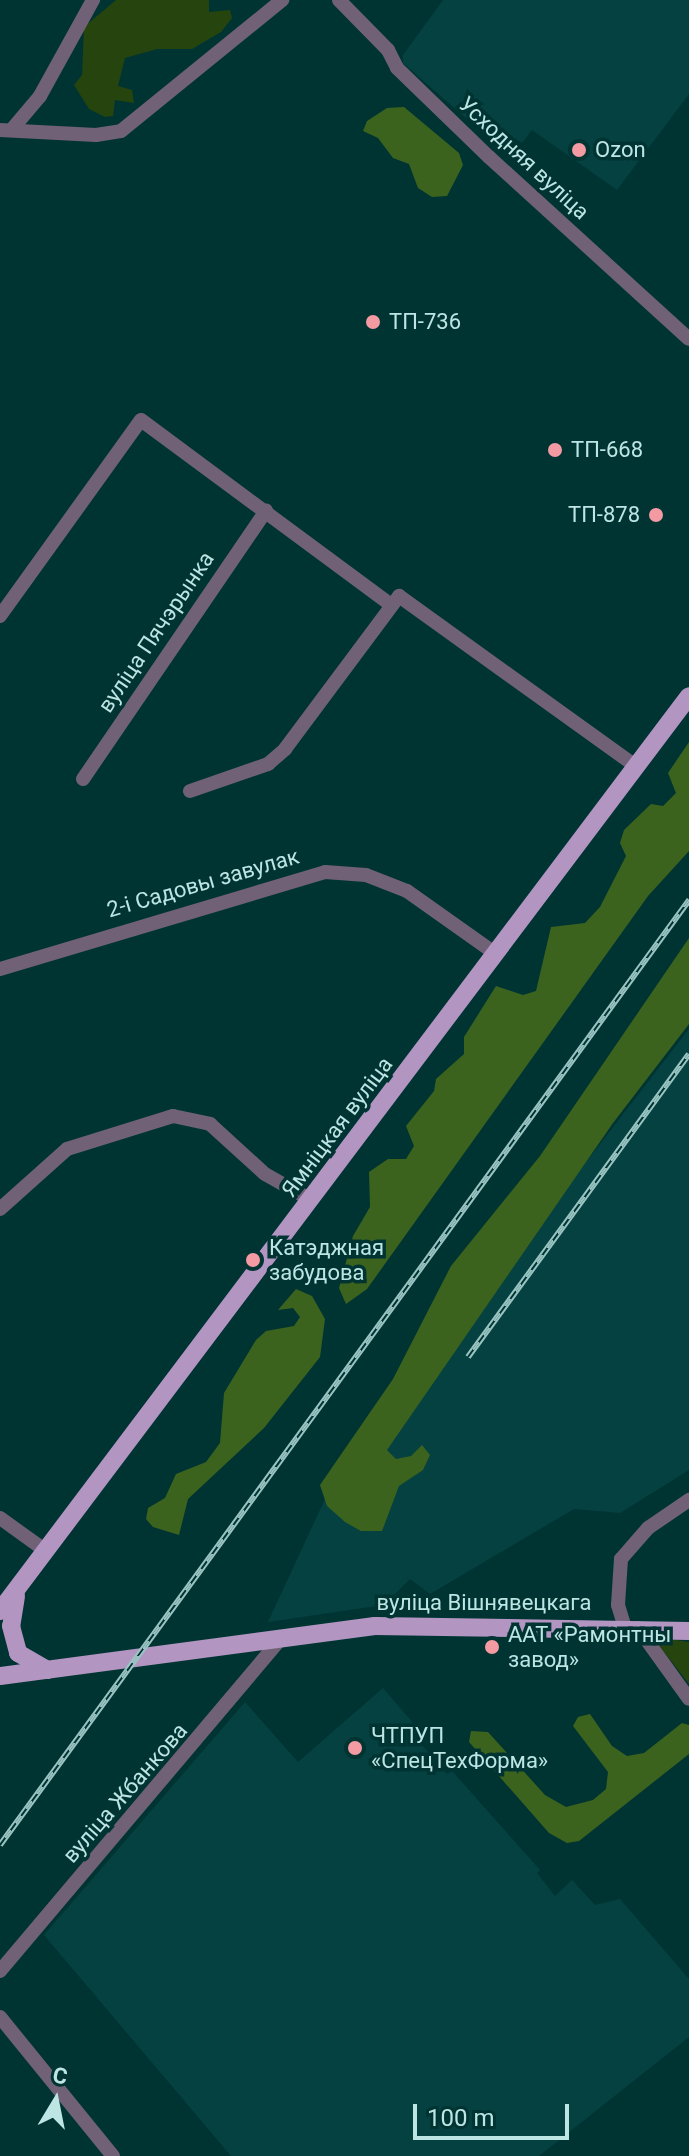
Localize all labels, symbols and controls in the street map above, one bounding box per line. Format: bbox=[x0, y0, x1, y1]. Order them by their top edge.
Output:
street label: Усходняя вуліца bbox=[453, 91, 595, 225]
place label: Ozon bbox=[595, 137, 646, 163]
marker: Ozon bbox=[570, 141, 588, 159]
place label: ТП-736 bbox=[389, 309, 461, 335]
marker: ТП-736 bbox=[364, 313, 382, 331]
place label: ТП-668 bbox=[571, 437, 643, 463]
marker: ТП-668 bbox=[546, 441, 564, 459]
place label: ТП-878 bbox=[568, 502, 640, 528]
marker: ТП-878 bbox=[647, 506, 665, 524]
street label: вуліца Пячэрынка bbox=[92, 546, 220, 718]
street label: 2-і Садовы завулак bbox=[104, 843, 302, 923]
street label: Ямніцкая вуліца bbox=[276, 1052, 398, 1202]
place label: Катэджная забудова bbox=[269, 1234, 384, 1286]
marker: Катэджная забудова bbox=[244, 1251, 262, 1269]
street label: вуліца Вішнявецкага bbox=[377, 1590, 591, 1616]
place label: ААТ «Рамонтны завод» bbox=[508, 1621, 672, 1672]
marker: ААТ «Рамонтны завод» bbox=[483, 1638, 501, 1656]
street label: вуліца Жбанкова bbox=[57, 1718, 193, 1868]
place label: ЧТПУП «СпецТехФорма» bbox=[371, 1722, 548, 1774]
marker: ЧТПУП «СпецТехФорма» bbox=[346, 1739, 364, 1757]
north arrow bbox=[16, 2060, 96, 2140]
text: С bbox=[51, 2062, 70, 2089]
scale bar bbox=[417, 2088, 573, 2138]
text: 100 m bbox=[427, 2104, 494, 2132]

